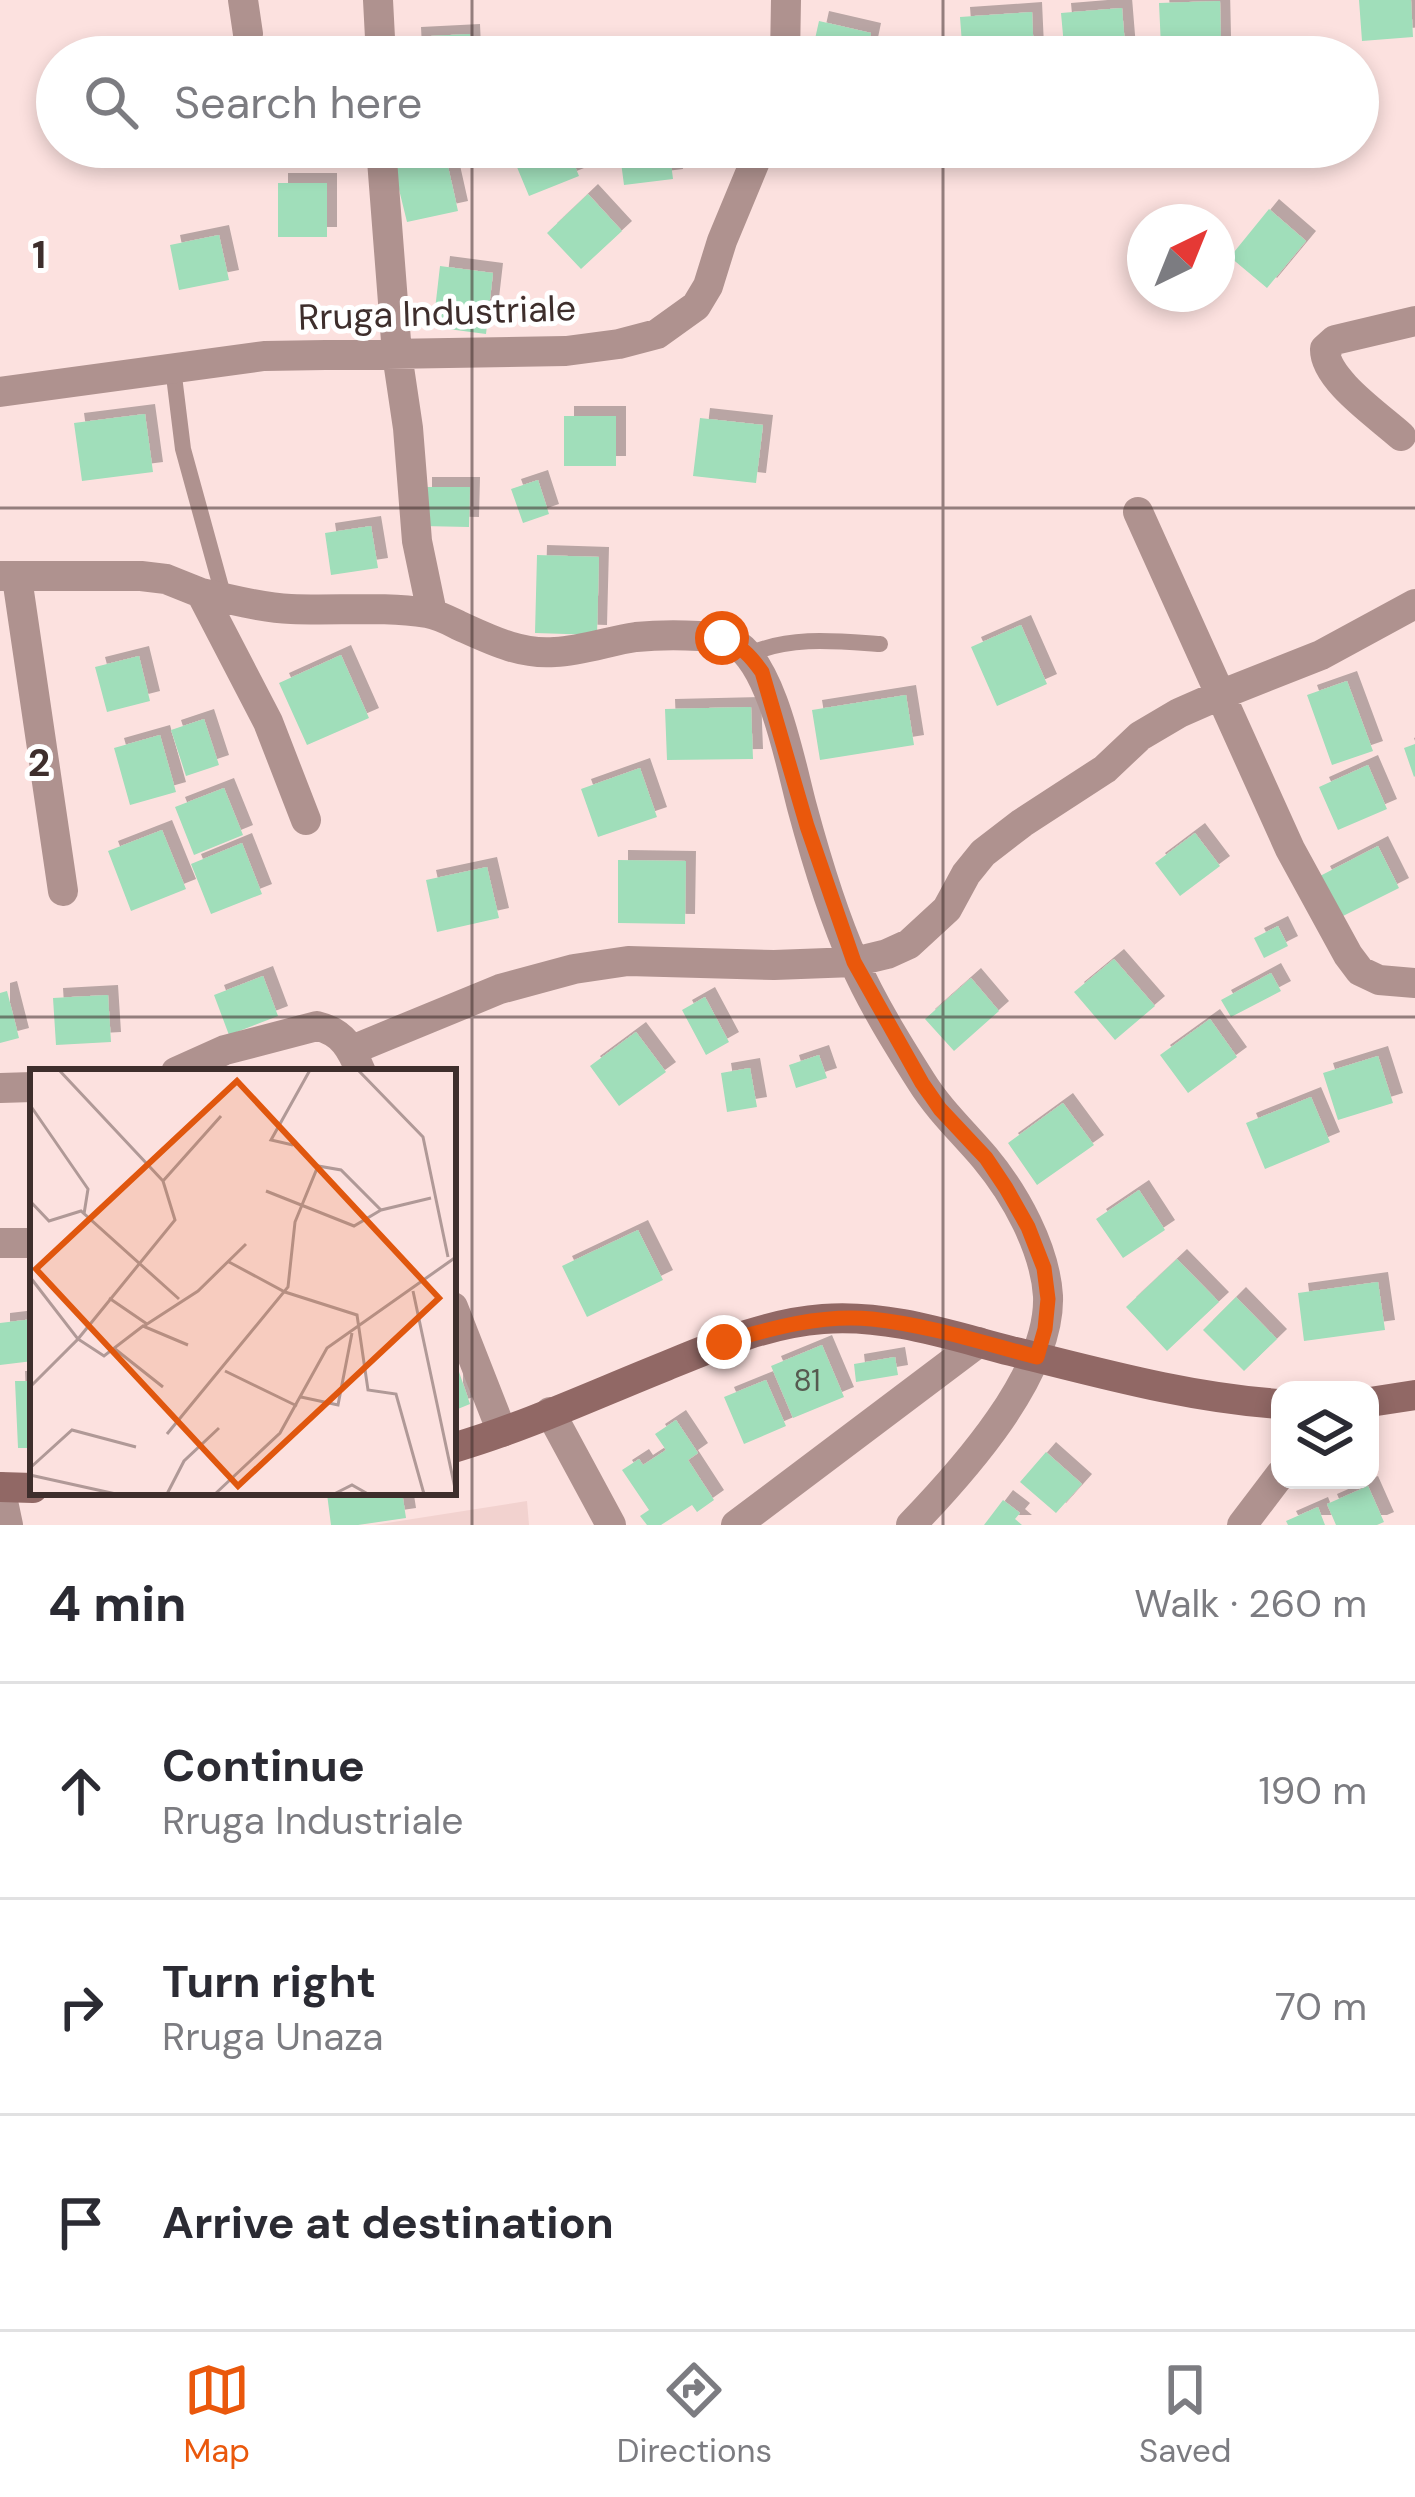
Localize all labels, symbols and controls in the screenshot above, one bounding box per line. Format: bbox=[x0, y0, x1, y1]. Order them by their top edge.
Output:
search box bbox=[36, 36, 1379, 168]
icon: search bbox=[78, 69, 144, 135]
text: Search here bbox=[174, 73, 422, 132]
north arrow bbox=[1127, 204, 1235, 312]
text: 1 bbox=[32, 229, 46, 280]
street label: Rruga Industriale bbox=[297, 284, 577, 341]
route start bbox=[695, 611, 749, 665]
text: 2 bbox=[28, 737, 50, 788]
inset map bbox=[30, 1069, 456, 1495]
route end bbox=[697, 1315, 751, 1369]
house number: 81 bbox=[794, 1361, 821, 1400]
map controls bbox=[1271, 1381, 1379, 1489]
button: layers bbox=[1271, 1381, 1379, 1489]
text: 4 min bbox=[48, 1570, 187, 1637]
text: Walk · 260 m bbox=[1134, 1578, 1367, 1629]
text: Continue bbox=[162, 1736, 365, 1795]
icon: ahead bbox=[48, 1758, 114, 1824]
text: 190 m bbox=[1259, 1765, 1367, 1816]
text: Rruga Industriale bbox=[162, 1795, 463, 1846]
text: Turn right bbox=[162, 1952, 376, 2011]
icon: right bbox=[48, 1974, 114, 2040]
text: 70 m bbox=[1275, 1981, 1367, 2032]
text: Rruga Unaza bbox=[162, 2011, 384, 2062]
icon: arrive bbox=[48, 2190, 114, 2256]
text: Arrive at destination bbox=[162, 2193, 614, 2252]
tab: Map bbox=[183, 2357, 250, 2472]
tab: Directions bbox=[617, 2357, 772, 2472]
tab: Saved bbox=[1139, 2357, 1232, 2472]

